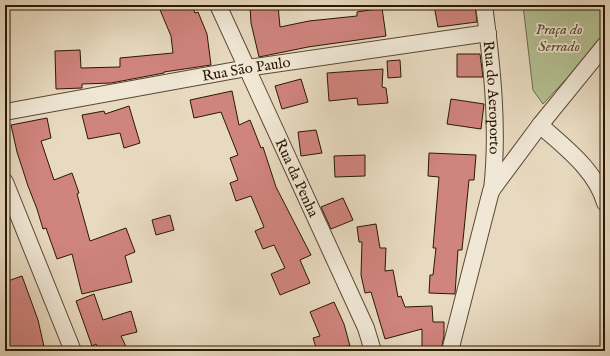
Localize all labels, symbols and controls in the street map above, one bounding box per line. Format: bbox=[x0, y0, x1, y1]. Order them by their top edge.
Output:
park label: Praça do Serrado bbox=[535, 20, 583, 56]
street label: Rua do Aeroporto bbox=[479, 40, 504, 155]
street label: Rua São Paulo bbox=[200, 52, 292, 86]
street label: Rua da Penha bbox=[271, 135, 324, 221]

